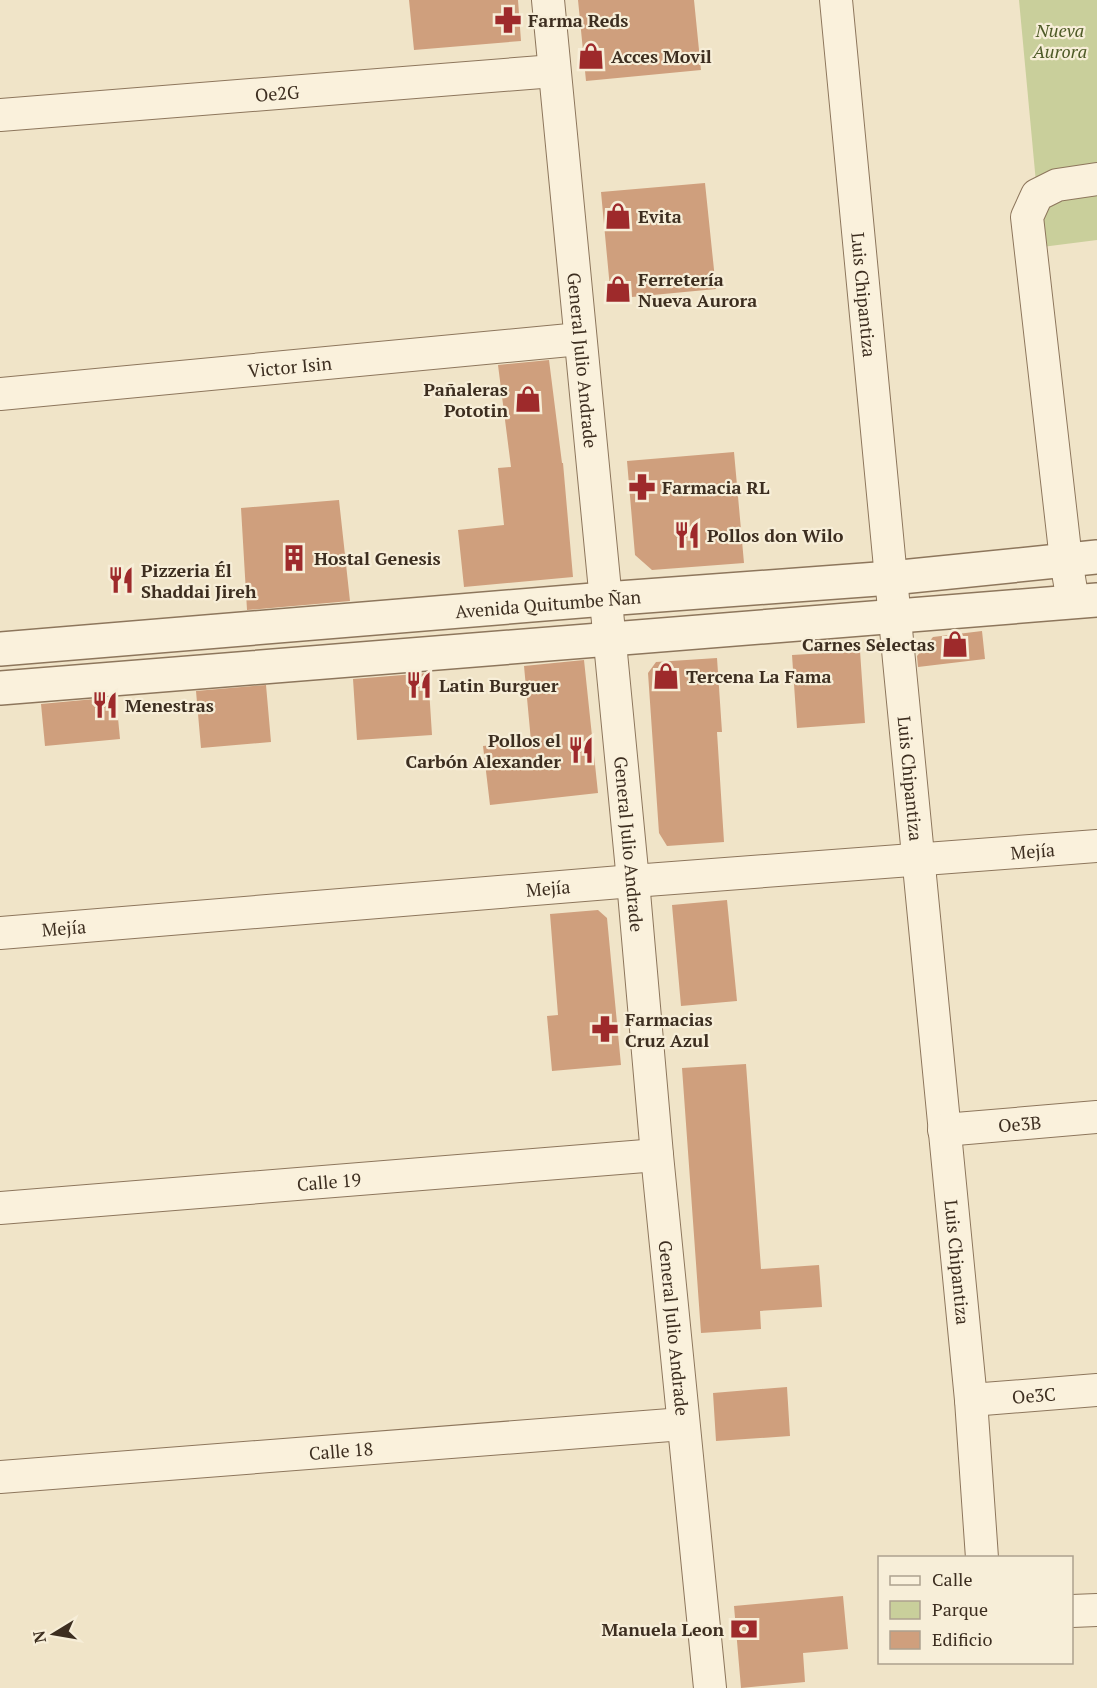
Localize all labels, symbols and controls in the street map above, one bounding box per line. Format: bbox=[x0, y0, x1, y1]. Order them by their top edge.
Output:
pharmacy icon: Farma Reds bbox=[493, 5, 523, 35]
place label: Farma Reds bbox=[528, 8, 628, 32]
park label: Nueva Aurora bbox=[1032, 18, 1087, 63]
shop icon: Acces Movil bbox=[576, 41, 606, 71]
place label: Acces Movil bbox=[611, 44, 712, 68]
street label: Oe2G bbox=[254, 79, 301, 107]
shop icon: Evita bbox=[603, 201, 633, 231]
place label: Evita bbox=[638, 204, 682, 228]
street label: Luis Chipantiza bbox=[846, 231, 882, 358]
place label: Ferretería Nueva Aurora bbox=[638, 267, 757, 312]
street label: General Julio Andrade bbox=[562, 271, 603, 449]
shop icon: Ferretería Nueva Aurora bbox=[603, 274, 633, 304]
street label: Victor Isin bbox=[247, 351, 333, 382]
place label: Pañaleras Pototin bbox=[423, 377, 508, 422]
shop icon: Pañaleras Pototin bbox=[513, 384, 543, 414]
pharmacy icon: Farmacia RL bbox=[627, 472, 657, 502]
place label: Farmacia RL bbox=[662, 475, 770, 499]
restaurant icon: Pollos don Wilo bbox=[672, 520, 702, 550]
place label: Pollos don Wilo bbox=[707, 523, 844, 547]
building icon: Hostal Genesis bbox=[279, 543, 309, 573]
place label: Hostal Genesis bbox=[314, 546, 441, 570]
place label: Pizzeria Él Shaddai Jireh bbox=[141, 558, 257, 603]
restaurant icon: Pizzeria Él Shaddai Jireh bbox=[106, 565, 136, 595]
street label: Avenida Quitumbe Ñan bbox=[454, 584, 642, 623]
shop icon: Carnes Selectas bbox=[940, 629, 970, 659]
place label: Carnes Selectas bbox=[802, 632, 935, 656]
shop icon: Tercena La Fama bbox=[651, 661, 681, 691]
place label: Tercena La Fama bbox=[686, 664, 831, 688]
restaurant icon: Latin Burguer bbox=[404, 670, 434, 700]
place label: Latin Burguer bbox=[439, 673, 559, 697]
restaurant icon: Menestras bbox=[90, 690, 120, 720]
place label: Menestras bbox=[125, 693, 214, 717]
street label: Luis Chipantiza bbox=[892, 715, 929, 842]
place label: Pollos el Carbón Alexander bbox=[406, 728, 561, 773]
restaurant icon: Pollos el Carbón Alexander bbox=[566, 735, 596, 765]
street label: General Julio Andrade bbox=[609, 755, 649, 933]
street label: Mejía bbox=[1010, 837, 1056, 864]
street label: Mejía bbox=[525, 874, 571, 902]
street label: Mejía bbox=[41, 914, 87, 942]
place label: Farmacias Cruz Azul bbox=[625, 1007, 713, 1052]
pharmacy icon: Farmacias Cruz Azul bbox=[590, 1014, 620, 1044]
street label: Oe3B bbox=[997, 1110, 1042, 1137]
street label: Calle 19 bbox=[296, 1167, 362, 1196]
street label: Luis Chipantiza bbox=[940, 1199, 976, 1326]
street label: General Julio Andrade bbox=[654, 1239, 695, 1417]
street label: Oe3C bbox=[1011, 1381, 1056, 1409]
street label: Calle 18 bbox=[308, 1436, 374, 1465]
legend bbox=[878, 1556, 1073, 1664]
text: Calle bbox=[932, 1567, 973, 1591]
text: Parque bbox=[932, 1597, 988, 1621]
north arrow bbox=[24, 1604, 84, 1664]
bank icon: Manuela Leon bbox=[729, 1614, 759, 1644]
place label: Manuela Leon bbox=[601, 1617, 724, 1641]
text: Edificio bbox=[932, 1627, 992, 1651]
text: N bbox=[27, 1629, 51, 1645]

